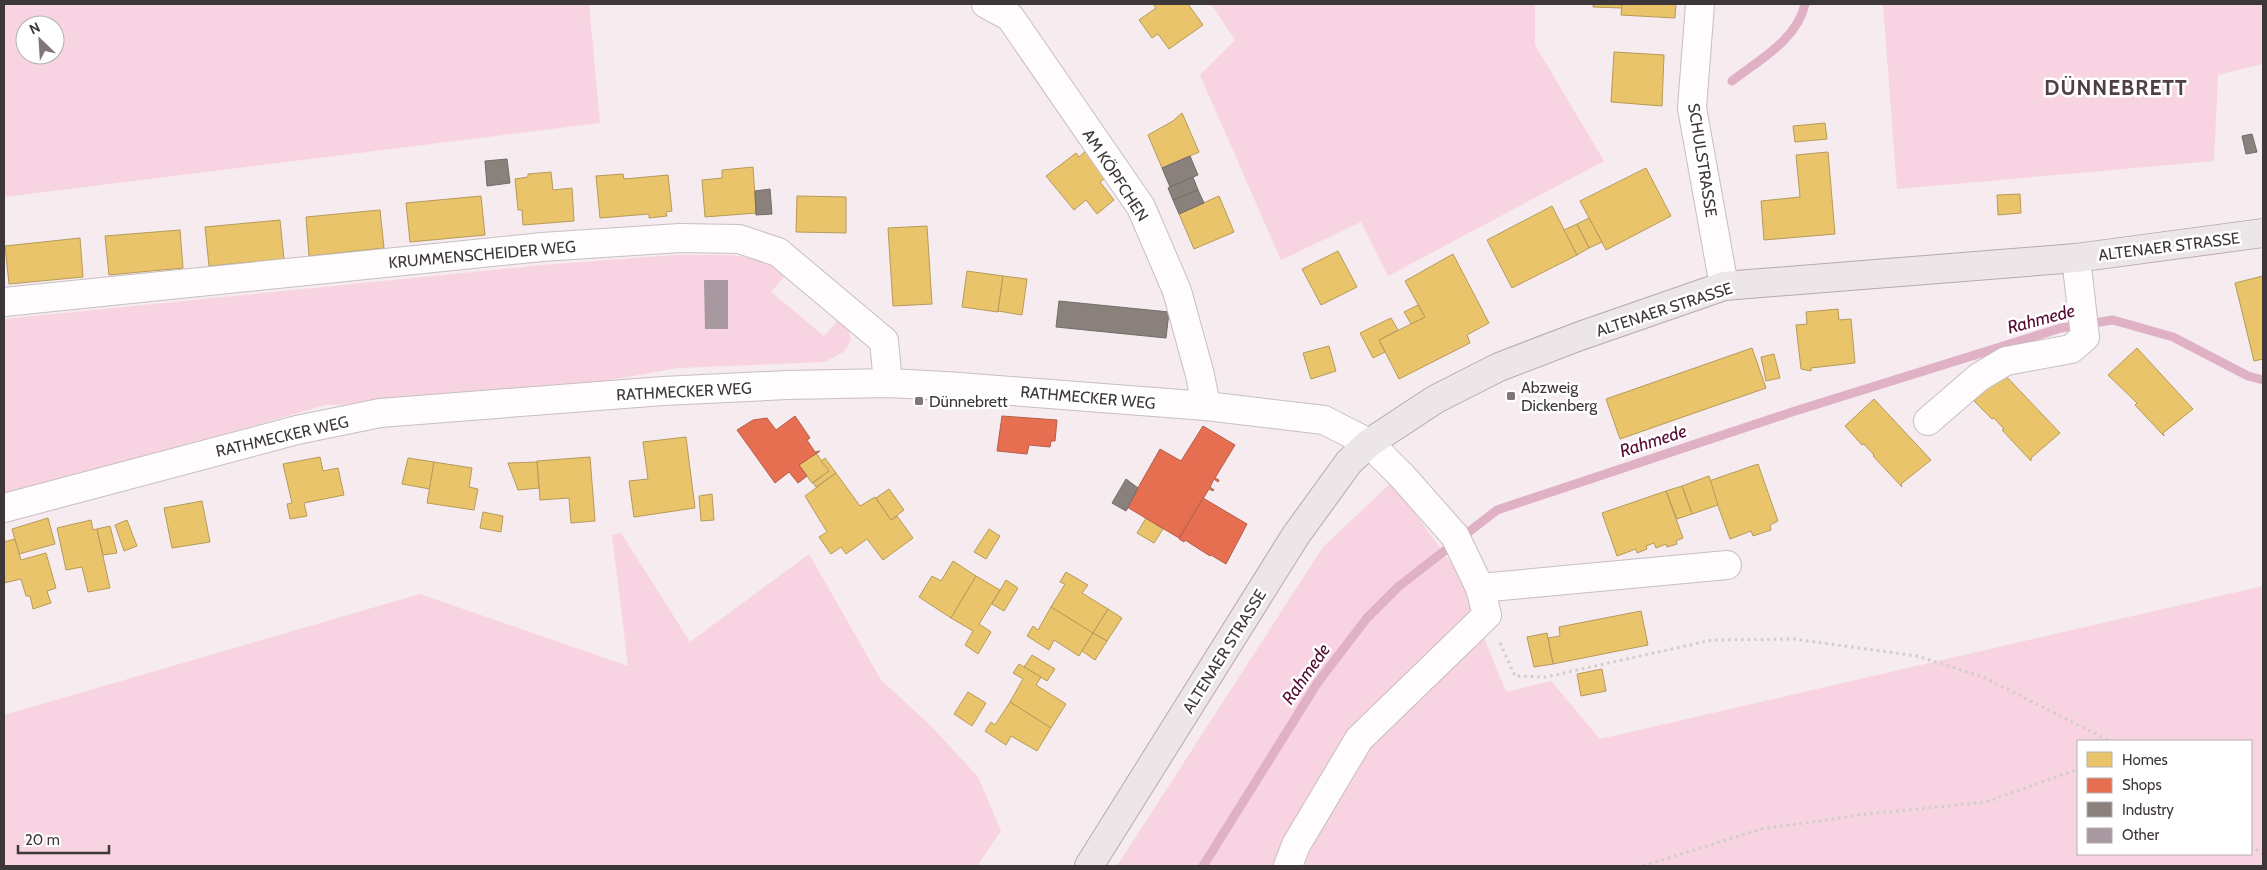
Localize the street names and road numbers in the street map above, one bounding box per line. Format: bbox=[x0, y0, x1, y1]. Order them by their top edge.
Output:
street label: SCHULSTRASSE bbox=[1684, 102, 1721, 218]
street label: AM KÖPFCHEN bbox=[1079, 126, 1152, 225]
street label: ALTENAER STRASSE bbox=[2097, 228, 2241, 265]
street label: KRUMMENSCHEIDER WEG bbox=[388, 237, 576, 272]
street label: ALTENAER STRASSE bbox=[1594, 278, 1735, 341]
street label: RATHMECKER WEG bbox=[616, 378, 752, 405]
street label: RATHMECKER WEG bbox=[1020, 382, 1156, 413]
street label: RATHMECKER WEG bbox=[214, 412, 350, 461]
street label: ALTENAER STRASSE bbox=[1179, 586, 1270, 717]

